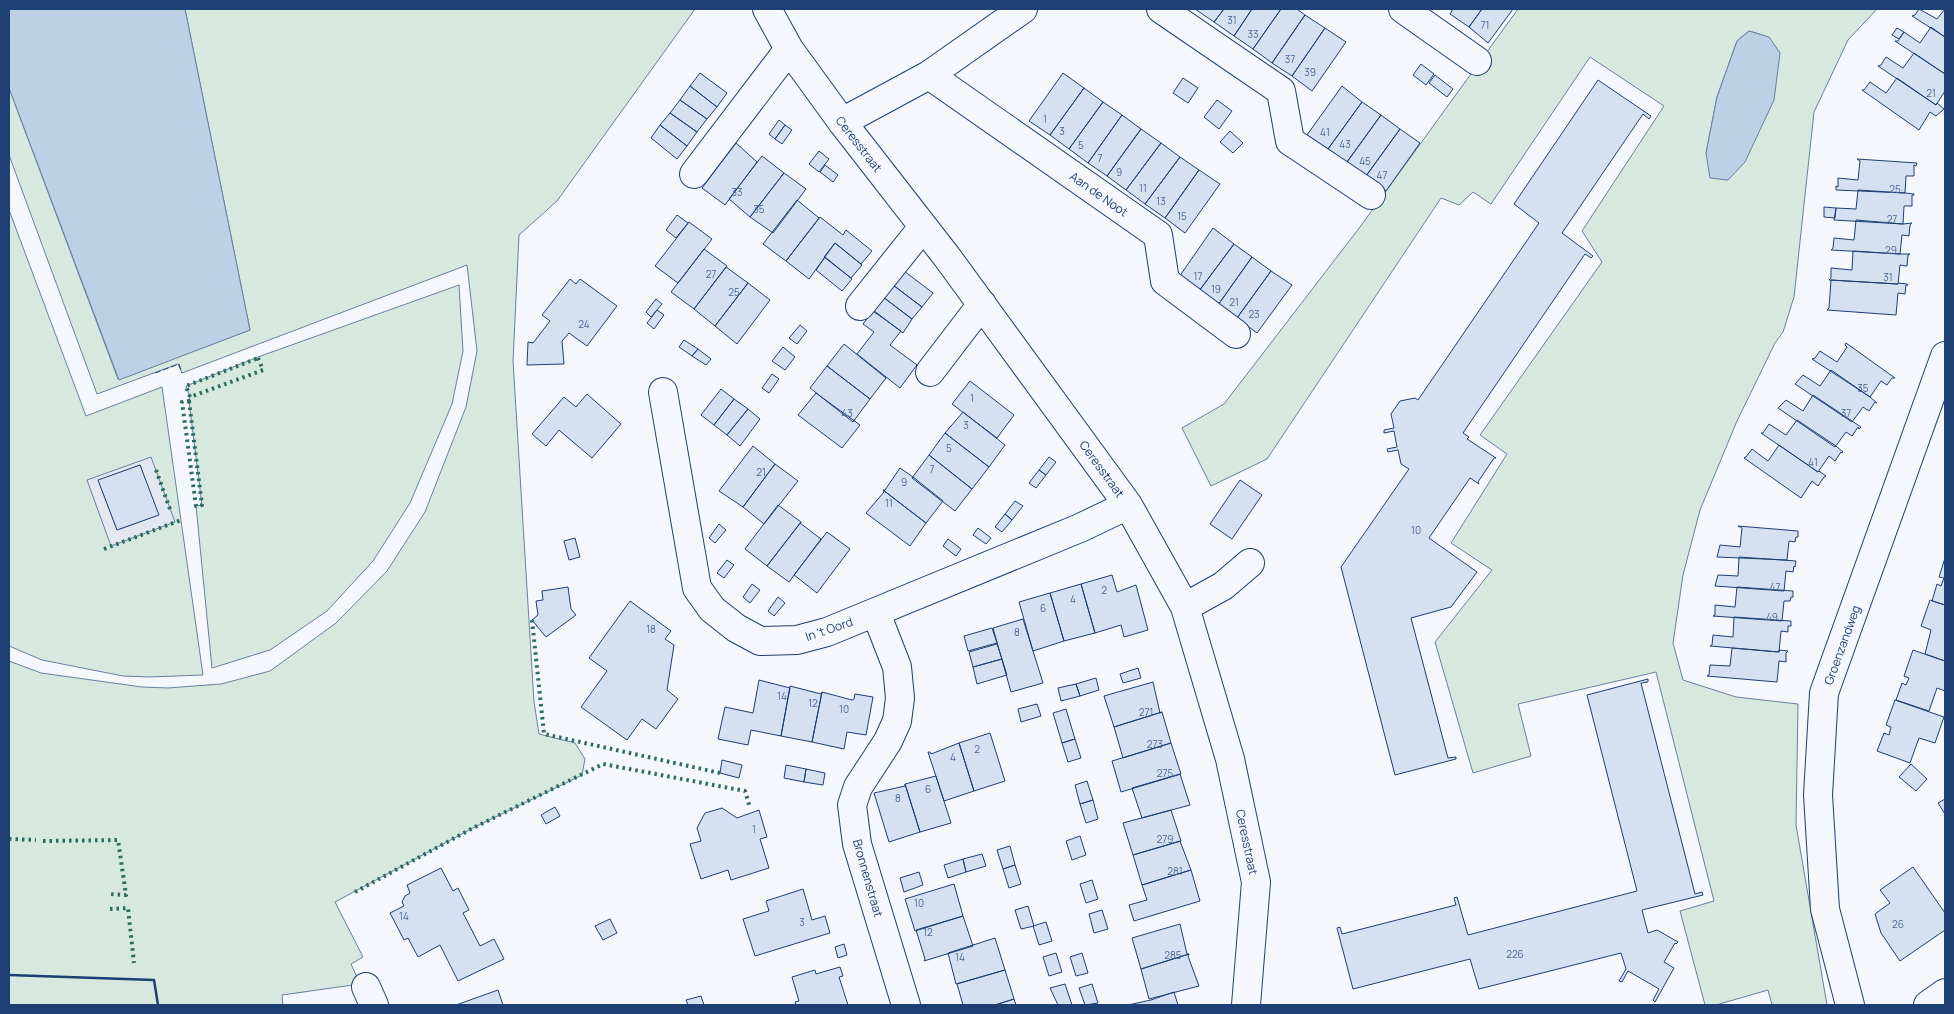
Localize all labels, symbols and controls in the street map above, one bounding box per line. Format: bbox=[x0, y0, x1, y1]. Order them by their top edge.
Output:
house number: 31 bbox=[1227, 13, 1237, 27]
house number: 71 bbox=[1481, 18, 1489, 32]
house number: 33 bbox=[1247, 27, 1259, 41]
house number: 37 bbox=[1285, 52, 1295, 66]
house number: 39 bbox=[1304, 65, 1316, 79]
house number: 21 bbox=[1926, 86, 1936, 100]
house number: 1 bbox=[1043, 112, 1047, 126]
street label: Ceresstraat bbox=[832, 113, 886, 176]
house number: 3 bbox=[1059, 124, 1065, 138]
house number: 41 bbox=[1320, 125, 1330, 139]
house number: 43 bbox=[1339, 137, 1351, 151]
house number: 5 bbox=[1078, 138, 1084, 152]
house number: 7 bbox=[1097, 151, 1103, 165]
house number: 45 bbox=[1359, 154, 1371, 168]
house number: 9 bbox=[1116, 165, 1122, 179]
street label: Aan de Noot bbox=[1066, 168, 1132, 220]
house number: 47 bbox=[1377, 168, 1387, 182]
house number: 11 bbox=[1139, 181, 1147, 195]
house number: 25 bbox=[1889, 182, 1901, 196]
house number: 33 bbox=[731, 185, 743, 199]
house number: 13 bbox=[1156, 194, 1166, 208]
house number: 35 bbox=[753, 202, 765, 216]
house number: 15 bbox=[1177, 209, 1187, 223]
house number: 27 bbox=[1887, 212, 1897, 226]
house number: 29 bbox=[1885, 243, 1897, 257]
house number: 27 bbox=[706, 267, 716, 281]
house number: 17 bbox=[1194, 269, 1202, 283]
house number: 31 bbox=[1883, 270, 1893, 284]
house number: 19 bbox=[1211, 282, 1221, 296]
house number: 25 bbox=[728, 285, 740, 299]
house number: 21 bbox=[1229, 295, 1239, 309]
house number: 23 bbox=[1248, 307, 1260, 321]
house number: 24 bbox=[578, 317, 590, 331]
house number: 35 bbox=[1857, 381, 1869, 395]
house number: 1 bbox=[970, 391, 974, 405]
house number: 43 bbox=[841, 406, 853, 420]
house number: 37 bbox=[1841, 406, 1851, 420]
house number: 3 bbox=[963, 418, 969, 432]
street label: Ceresstraat bbox=[1076, 437, 1129, 501]
house number: 5 bbox=[946, 441, 952, 455]
house number: 41 bbox=[1808, 455, 1818, 469]
house number: 7 bbox=[929, 462, 935, 476]
house number: 21 bbox=[756, 465, 766, 479]
house number: 9 bbox=[901, 475, 907, 489]
house number: 11 bbox=[885, 496, 893, 510]
house number: 10 bbox=[1411, 523, 1421, 537]
house number: 47 bbox=[1770, 580, 1780, 594]
house number: 2 bbox=[1101, 583, 1107, 597]
house number: 4 bbox=[1070, 592, 1076, 606]
house number: 6 bbox=[1040, 601, 1046, 615]
street label: Groenzandweg bbox=[1820, 603, 1864, 687]
house number: 49 bbox=[1766, 610, 1778, 624]
street label: In 't Oord bbox=[803, 613, 855, 645]
house number: 18 bbox=[646, 622, 656, 636]
house number: 8 bbox=[1014, 625, 1020, 639]
house number: 14 bbox=[777, 689, 787, 703]
house number: 12 bbox=[808, 696, 818, 710]
house number: 10 bbox=[839, 702, 849, 716]
house number: 271 bbox=[1139, 705, 1153, 719]
house number: 273 bbox=[1147, 737, 1163, 751]
house number: 2 bbox=[974, 742, 980, 756]
house number: 4 bbox=[950, 750, 956, 764]
house number: 275 bbox=[1157, 766, 1173, 780]
house number: 6 bbox=[925, 782, 931, 796]
house number: 8 bbox=[895, 791, 901, 805]
street label: Ceresstraat bbox=[1232, 808, 1262, 876]
house number: 1 bbox=[752, 822, 756, 836]
house number: 279 bbox=[1157, 832, 1173, 846]
street label: Bronnenstraat bbox=[849, 837, 887, 919]
house number: 281 bbox=[1167, 864, 1183, 878]
house number: 10 bbox=[914, 896, 924, 910]
house number: 14 bbox=[399, 909, 409, 923]
house number: 3 bbox=[799, 915, 805, 929]
house number: 26 bbox=[1892, 917, 1904, 931]
house number: 12 bbox=[923, 925, 933, 939]
house number: 226 bbox=[1506, 947, 1524, 961]
house number: 285 bbox=[1164, 948, 1182, 962]
house number: 14 bbox=[955, 950, 965, 964]

